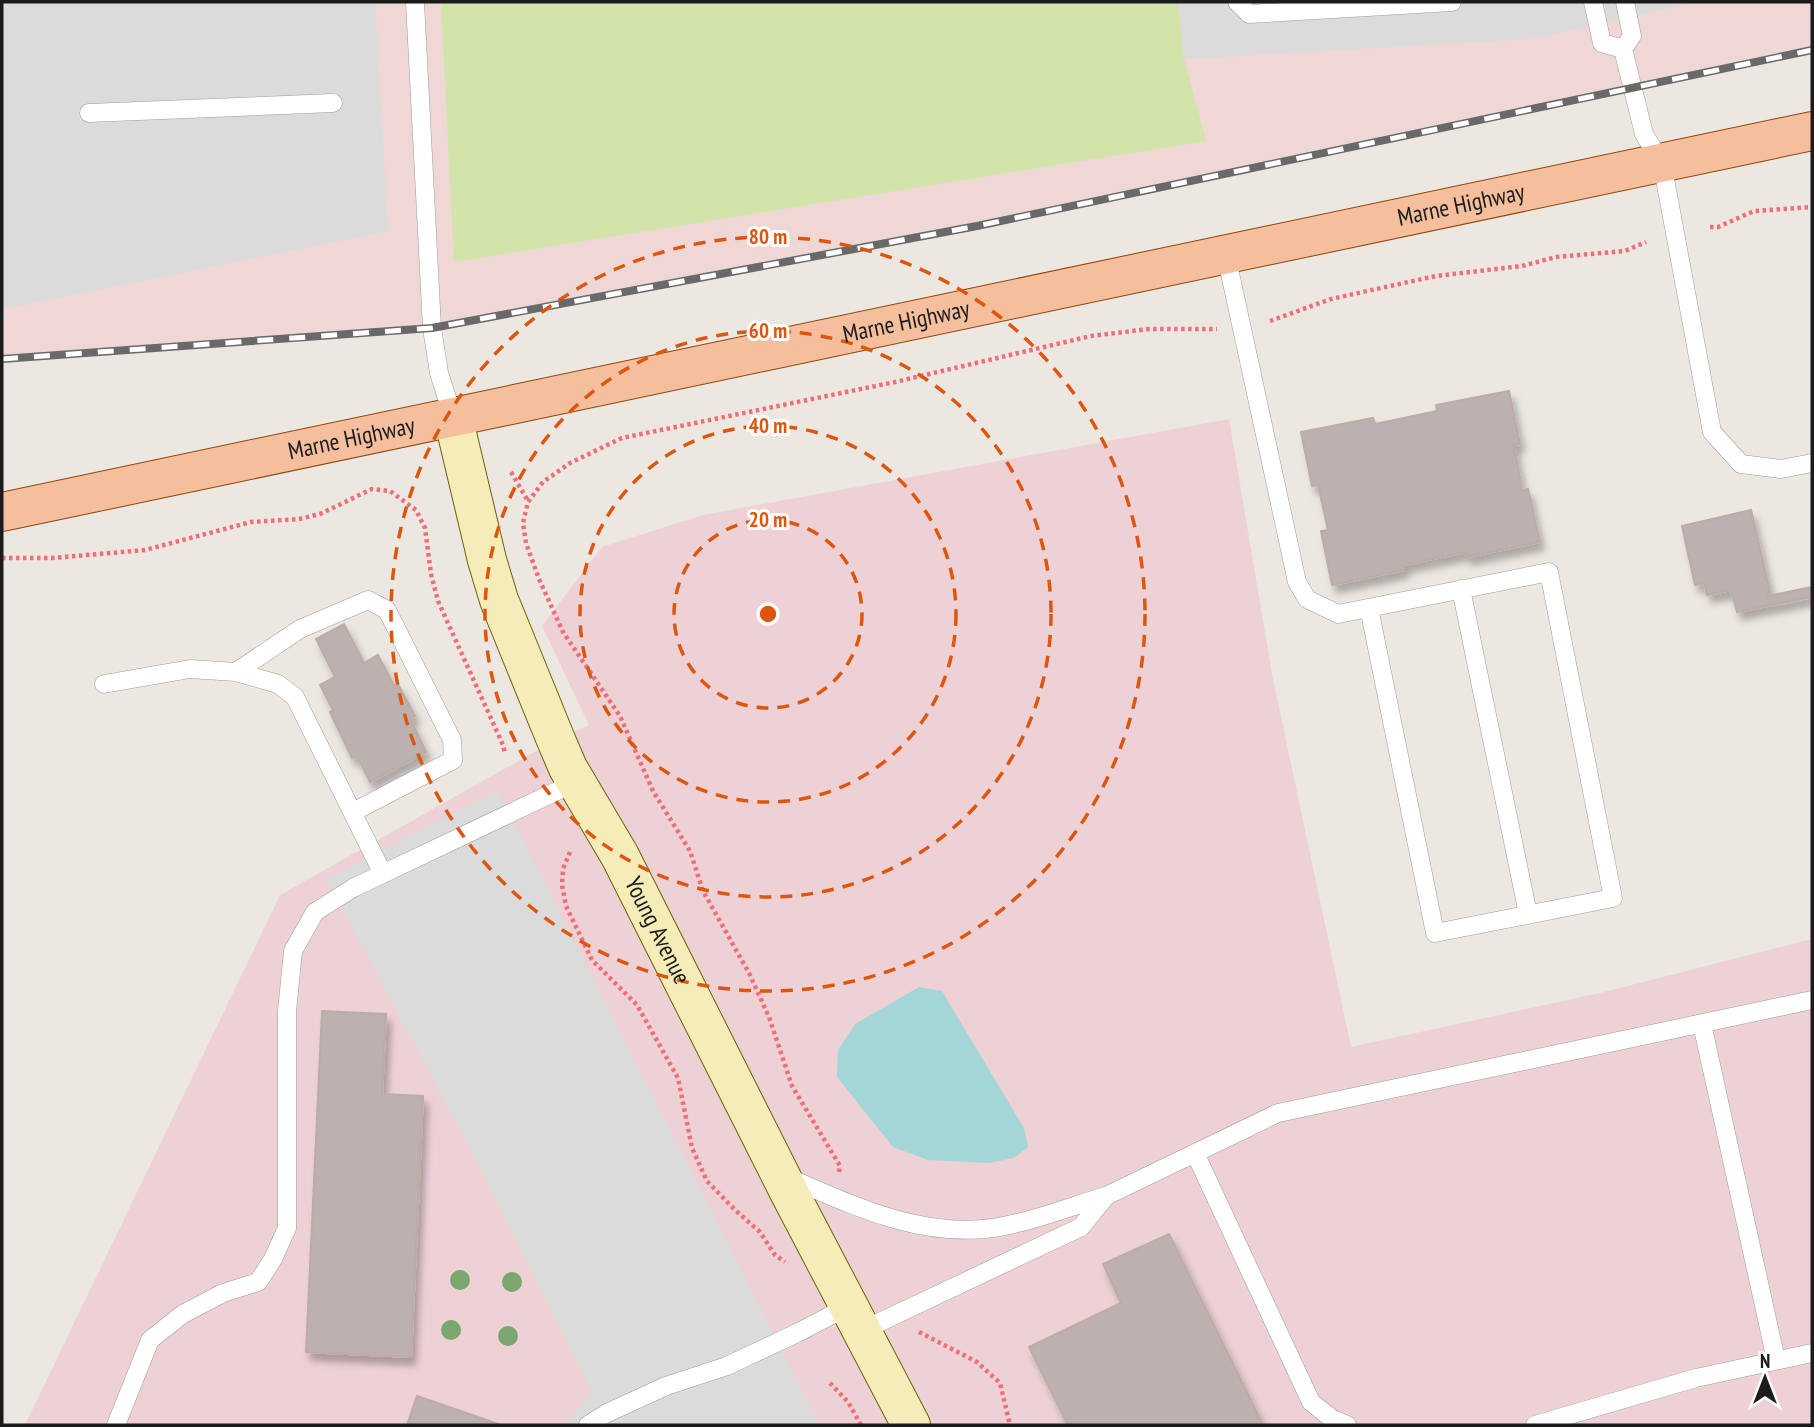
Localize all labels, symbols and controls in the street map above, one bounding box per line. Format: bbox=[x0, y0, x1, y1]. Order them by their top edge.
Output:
street label: Marne Highway bbox=[1395, 176, 1527, 233]
text: 80 m bbox=[749, 223, 787, 250]
street label: Marne Highway bbox=[840, 293, 972, 350]
text: 60 m bbox=[749, 317, 787, 344]
street label: Marne Highway bbox=[285, 410, 417, 466]
text: 40 m bbox=[749, 412, 787, 439]
text: 20 m bbox=[749, 506, 787, 533]
centre of rings bbox=[756, 602, 780, 626]
street label: Young Avenue bbox=[618, 871, 698, 989]
north arrow bbox=[1730, 1343, 1800, 1413]
text: N bbox=[1760, 1349, 1770, 1373]

